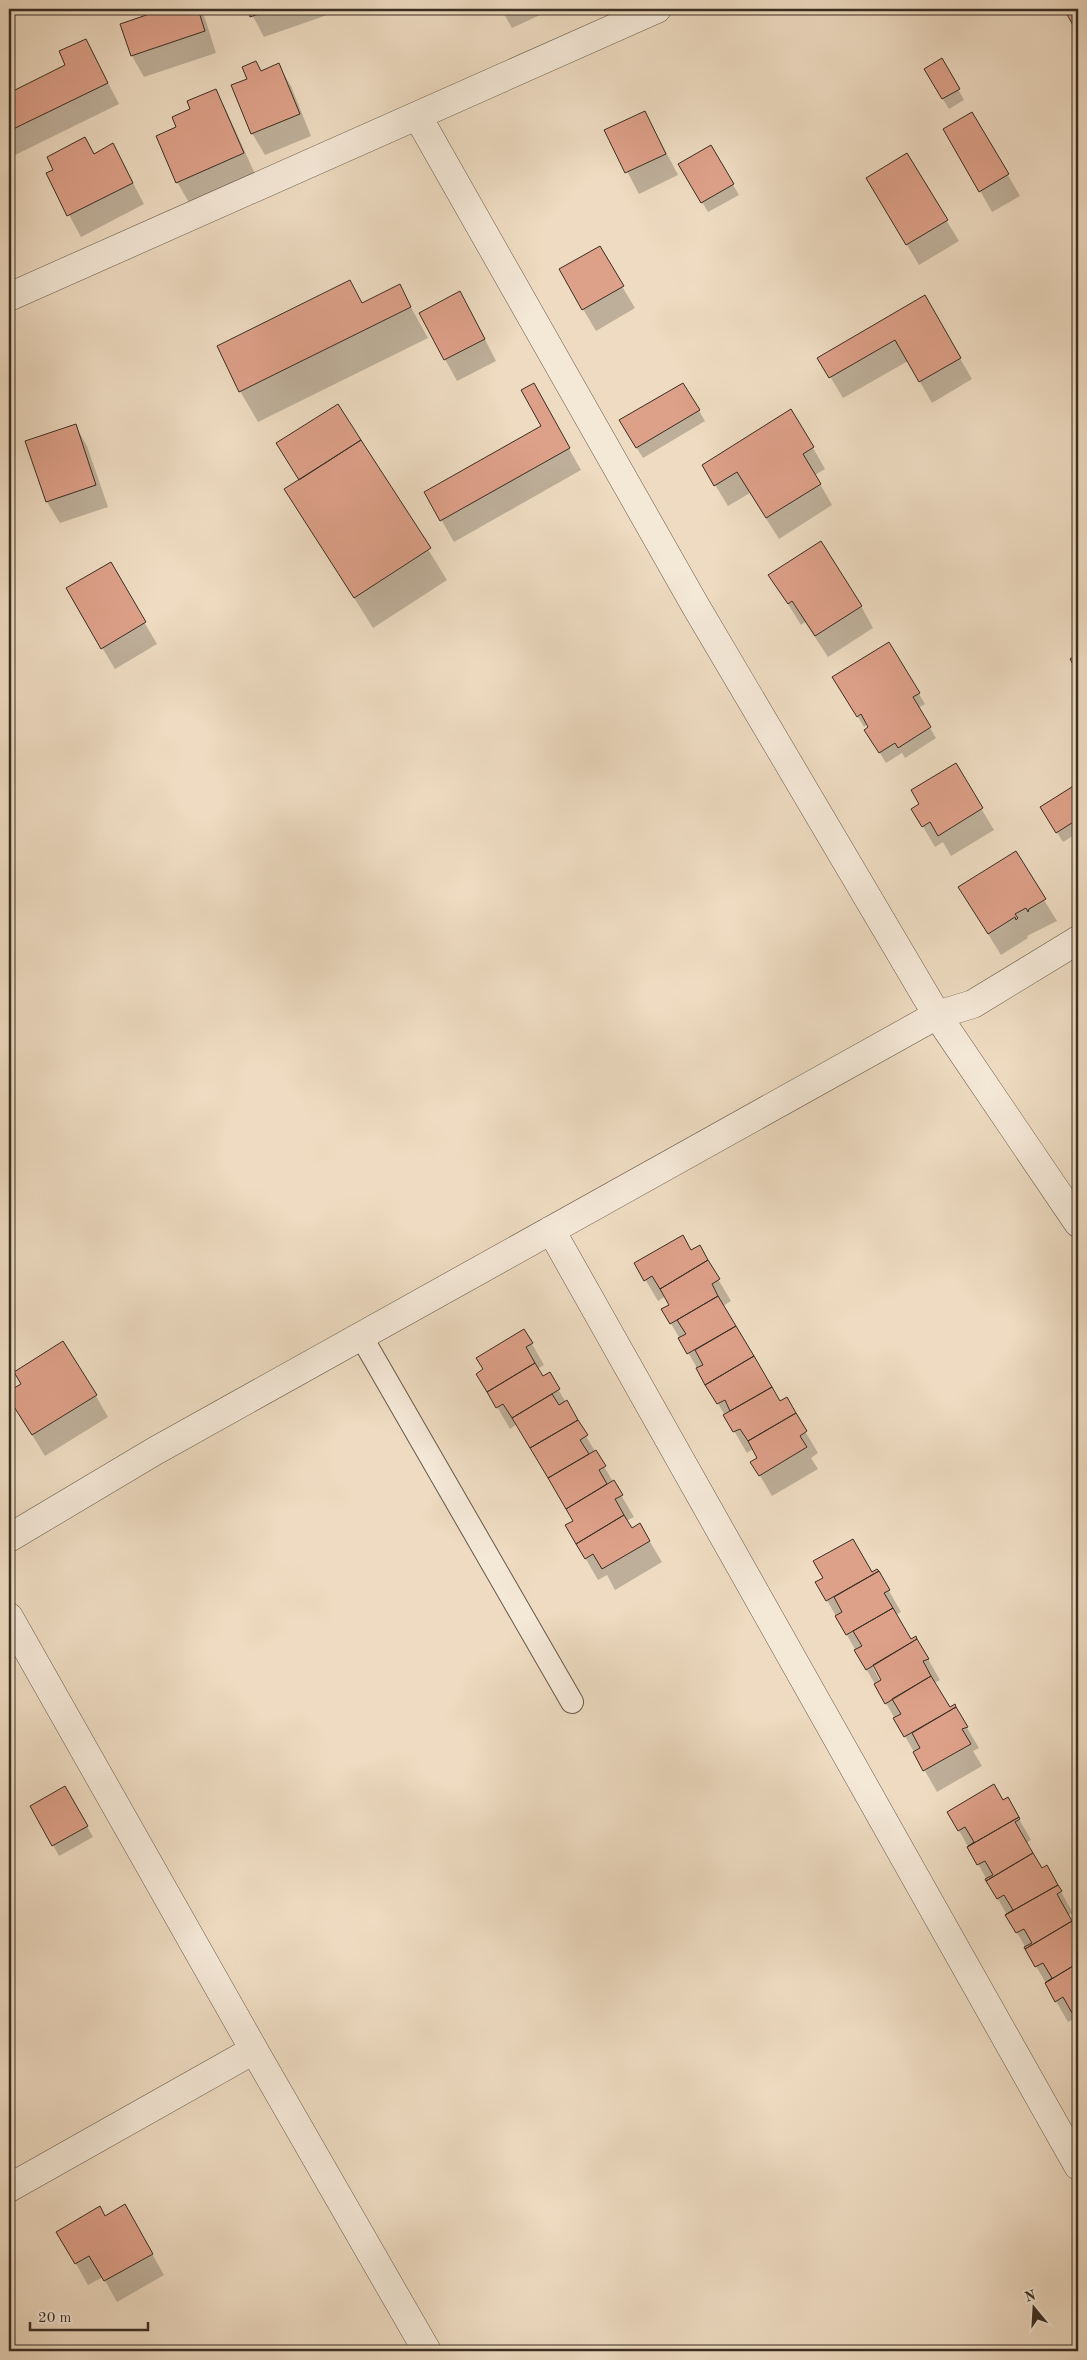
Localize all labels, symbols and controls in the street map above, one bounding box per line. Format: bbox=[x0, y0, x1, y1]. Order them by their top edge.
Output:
north arrow bbox=[1010, 2282, 1060, 2332]
text: N bbox=[1023, 2288, 1038, 2305]
scale bar bbox=[30, 2300, 148, 2332]
text: 20 m bbox=[38, 2311, 72, 2326]

